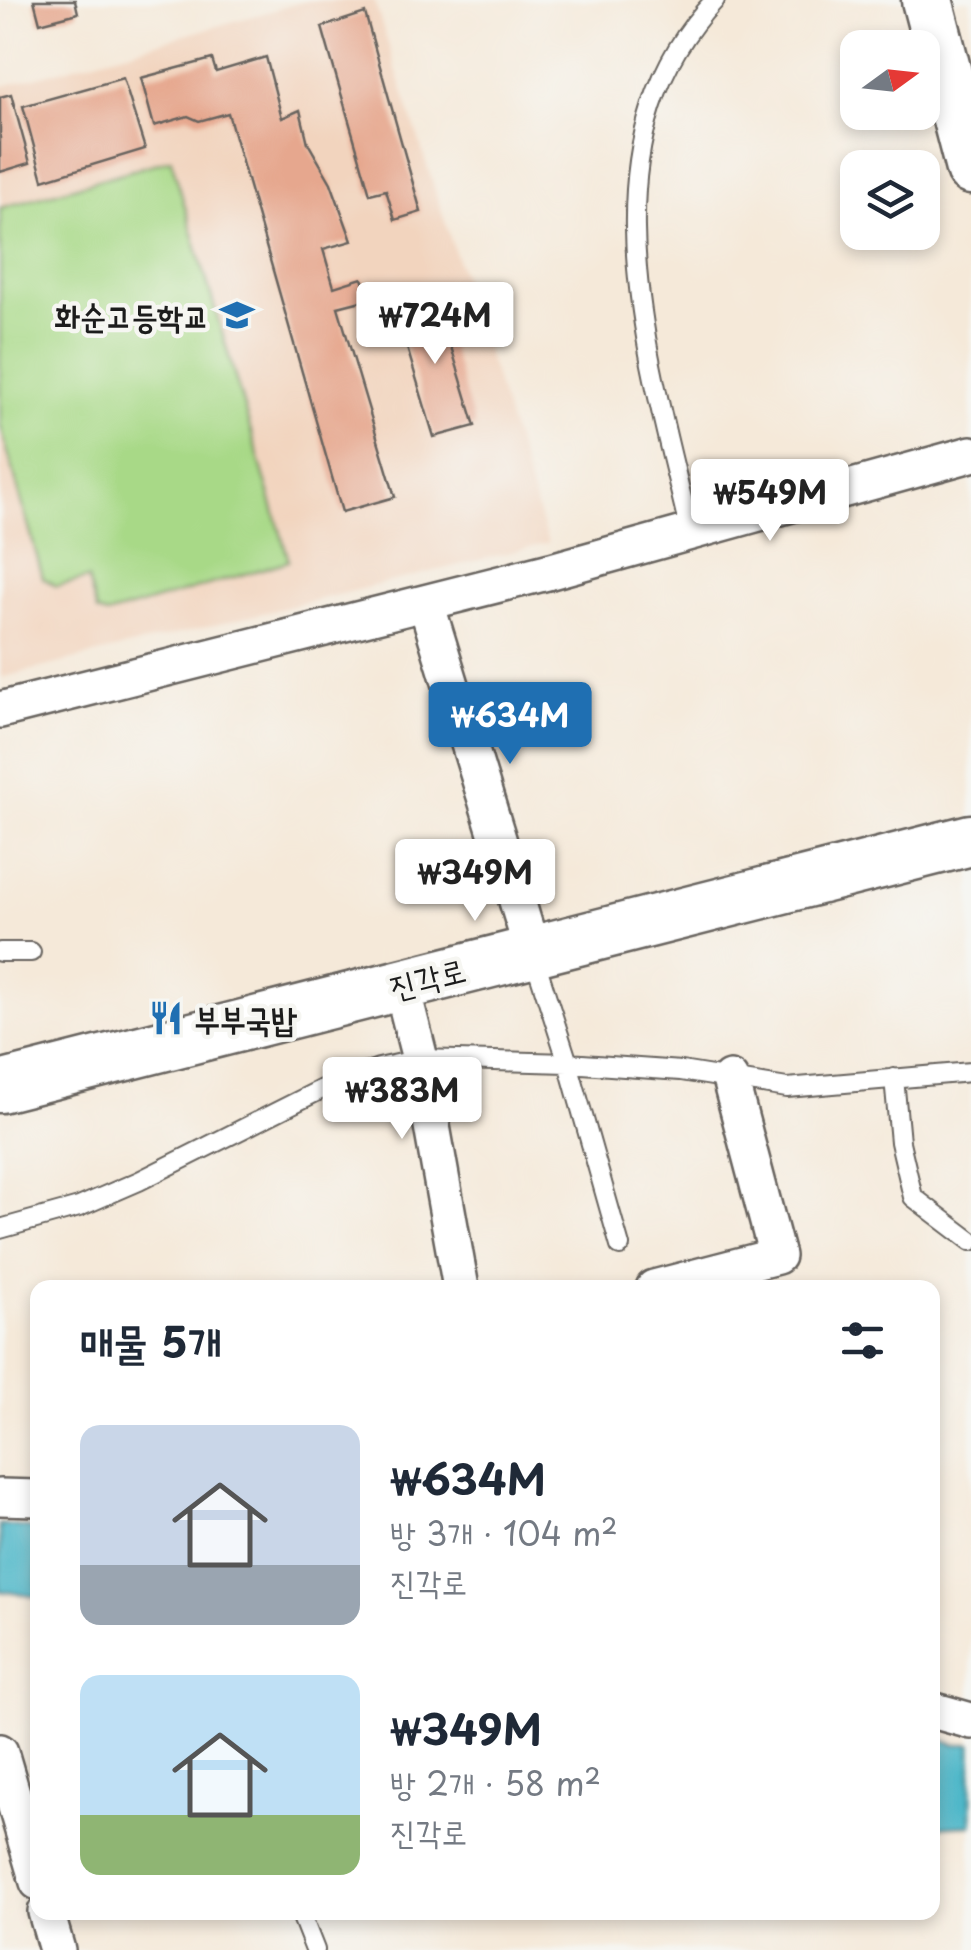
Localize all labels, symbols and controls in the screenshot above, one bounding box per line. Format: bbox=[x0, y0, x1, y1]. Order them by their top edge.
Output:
north arrow bbox=[840, 30, 940, 130]
map controls bbox=[840, 30, 940, 250]
button: layers bbox=[840, 150, 940, 250]
pin: ₩724M bbox=[365, 282, 505, 367]
text: ₩724M bbox=[378, 290, 492, 338]
place label: 화순고등학교 bbox=[55, 291, 209, 339]
school or university icon: 화순고등학교 bbox=[218, 296, 256, 334]
pin: ₩549M bbox=[700, 459, 840, 544]
text: ₩549M bbox=[713, 467, 827, 515]
pin: ₩634M bbox=[440, 682, 580, 767]
text: ₩634M bbox=[451, 690, 569, 738]
pin: ₩349M bbox=[405, 839, 545, 924]
text: ₩349M bbox=[417, 847, 533, 895]
street label: 진각로 bbox=[384, 944, 470, 1010]
place label: 부부국밥 bbox=[194, 994, 297, 1042]
restaurant icon: 부부국밥 bbox=[147, 999, 185, 1037]
pin: ₩383M bbox=[332, 1057, 472, 1142]
text: ₩383M bbox=[345, 1065, 459, 1113]
text: 매물 5개 bbox=[80, 1309, 222, 1372]
icon: filters bbox=[835, 1313, 890, 1368]
text: ₩634M bbox=[390, 1446, 546, 1509]
icon: home bbox=[160, 1465, 280, 1585]
text: 방 3개 · 104 m² bbox=[390, 1509, 618, 1557]
text: 진각로 bbox=[390, 1557, 467, 1605]
text: ₩349M bbox=[390, 1696, 542, 1759]
icon: home bbox=[160, 1715, 280, 1835]
text: 방 2개 · 58 m² bbox=[390, 1759, 601, 1807]
text: 진각로 bbox=[390, 1807, 467, 1855]

